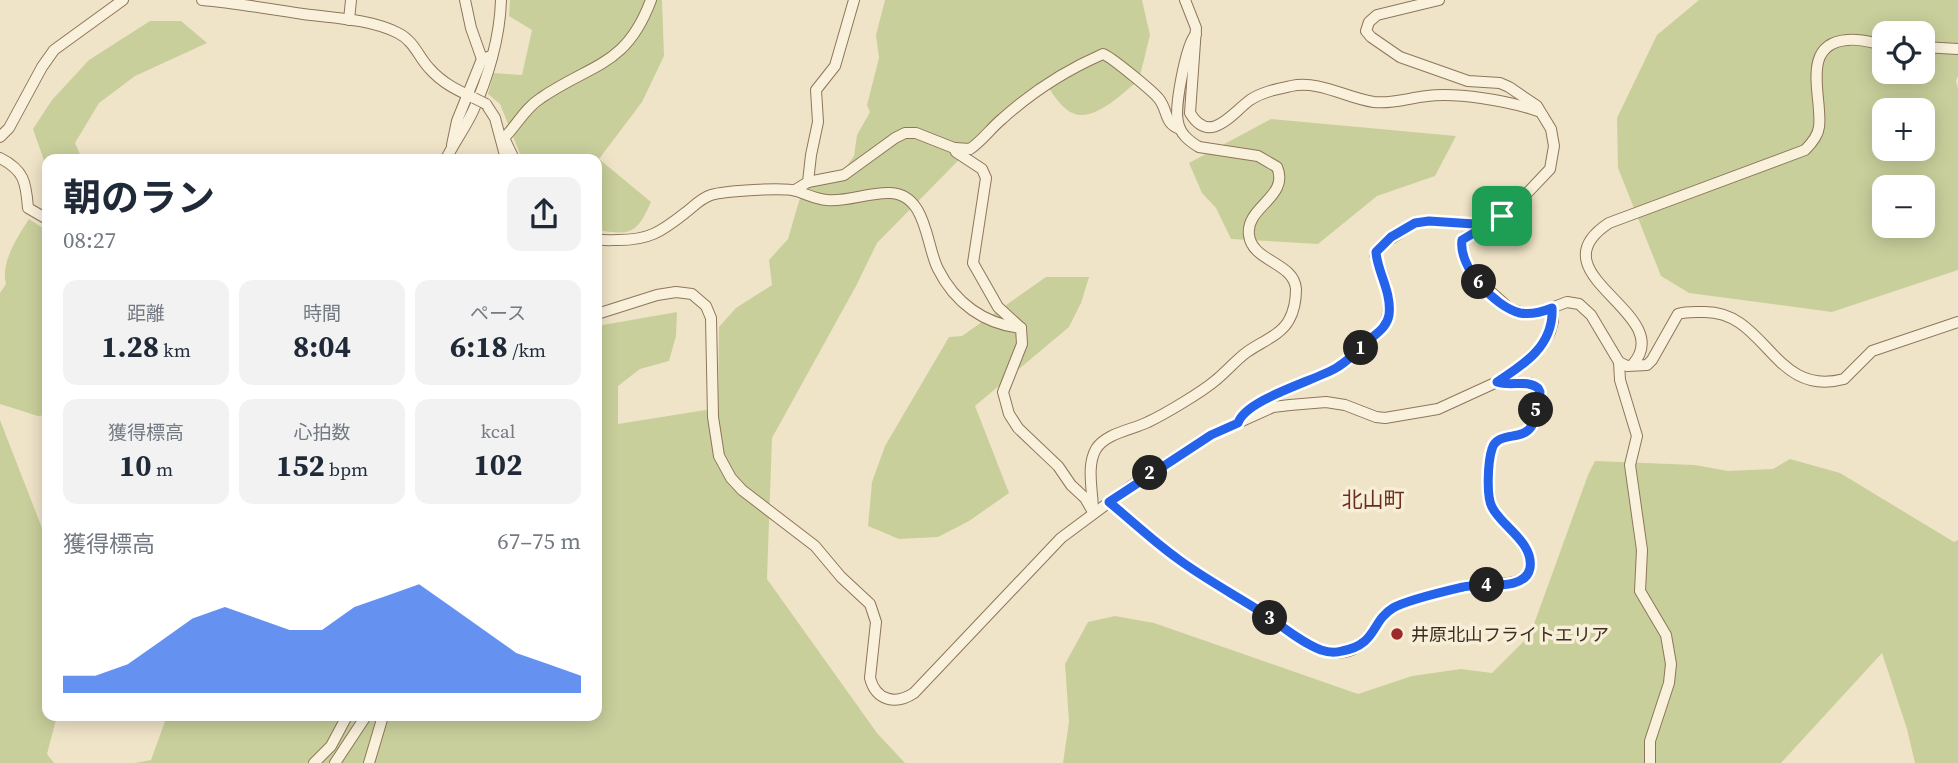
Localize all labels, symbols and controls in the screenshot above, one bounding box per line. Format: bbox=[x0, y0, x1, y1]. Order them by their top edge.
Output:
map controls bbox=[1872, 21, 1935, 238]
button: locate bbox=[1872, 21, 1935, 84]
button: + bbox=[1872, 98, 1935, 161]
text: 朝のラン bbox=[63, 172, 215, 224]
button: − bbox=[1872, 175, 1935, 238]
button: share bbox=[507, 177, 581, 251]
pin bbox=[1472, 186, 1532, 246]
icon: arrive bbox=[1483, 197, 1521, 235]
text: 08:27 bbox=[63, 224, 116, 256]
pin: 6 bbox=[1462, 264, 1496, 300]
text: 6 bbox=[1473, 268, 1484, 294]
text: 距離 bbox=[127, 300, 165, 326]
text: 時間 bbox=[303, 300, 341, 326]
text: ペース bbox=[470, 300, 526, 326]
text: 1.28 bbox=[101, 326, 159, 367]
text: 8:04 bbox=[293, 326, 351, 367]
text: 6:18 bbox=[450, 326, 508, 367]
pin: 1 bbox=[1344, 330, 1378, 366]
text: 1 bbox=[1355, 334, 1366, 360]
text: km bbox=[159, 337, 191, 363]
text: /km bbox=[508, 337, 546, 363]
pin: 5 bbox=[1518, 392, 1554, 428]
text: 5 bbox=[1530, 396, 1541, 422]
text: kcal bbox=[481, 418, 515, 444]
text: 獲得標高 bbox=[108, 419, 184, 445]
text: 心拍数 bbox=[293, 419, 351, 445]
text: 102 bbox=[474, 444, 522, 485]
text: 10 bbox=[119, 445, 151, 486]
text: 152 bbox=[276, 445, 325, 486]
text: m bbox=[151, 456, 173, 482]
text: bpm bbox=[325, 456, 368, 482]
pin: 2 bbox=[1132, 456, 1168, 490]
text: 2 bbox=[1144, 459, 1155, 485]
district label: 北山町 bbox=[1342, 485, 1405, 514]
text: 67–75 m bbox=[497, 525, 581, 557]
text: 獲得標高 bbox=[63, 528, 155, 560]
pin: 4 bbox=[1470, 568, 1504, 602]
text: 4 bbox=[1481, 571, 1492, 597]
pin: 3 bbox=[1252, 600, 1288, 636]
text: 3 bbox=[1264, 604, 1275, 630]
place label: 井原北山フライトエリア bbox=[1411, 622, 1609, 647]
marker: 井原北山フライトエリア bbox=[1389, 626, 1405, 642]

